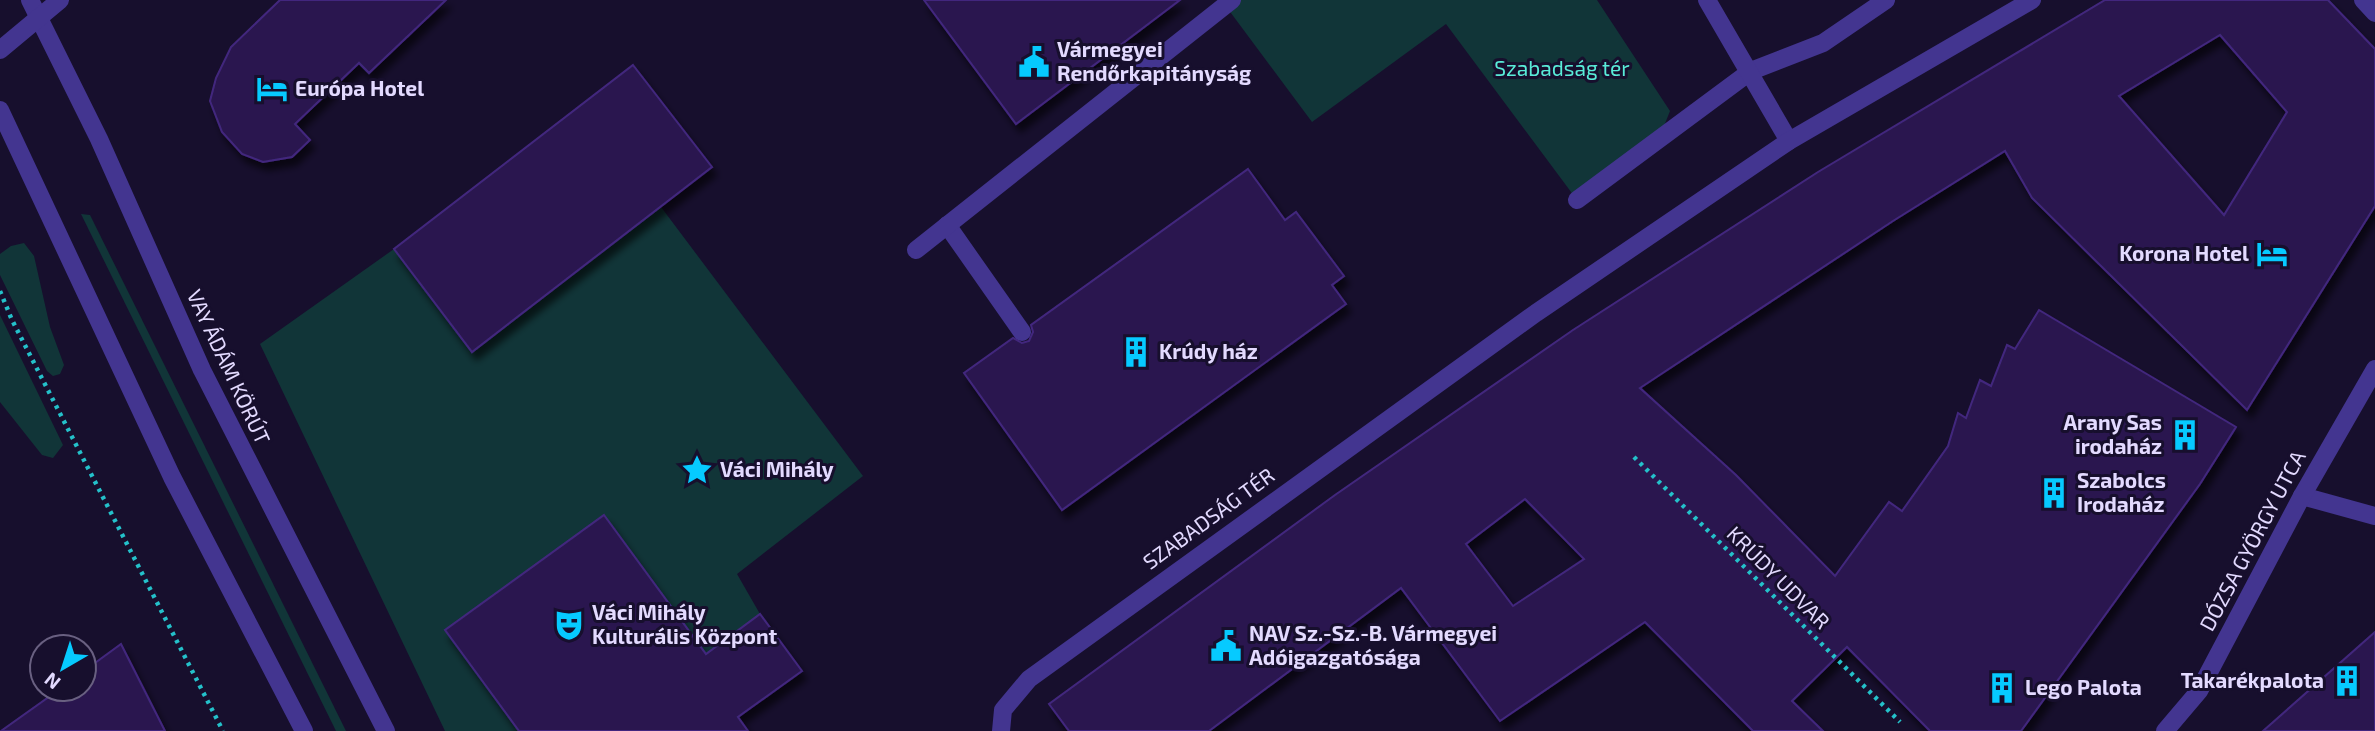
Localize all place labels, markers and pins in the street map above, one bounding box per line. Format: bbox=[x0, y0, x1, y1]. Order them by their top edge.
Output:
place label: Vármegyei Rendőrkapitányság bbox=[1057, 36, 1251, 86]
public building icon: Vármegyei Rendőrkapitányság bbox=[1017, 45, 1051, 79]
hotel icon: Európa Hotel bbox=[255, 72, 289, 106]
place label: Európa Hotel bbox=[295, 75, 424, 100]
hotel icon: Korona Hotel bbox=[2255, 237, 2289, 271]
place label: Korona Hotel bbox=[2119, 240, 2249, 265]
building icon: Krúdy ház bbox=[1119, 335, 1153, 369]
place label: Krúdy ház bbox=[1159, 338, 1258, 364]
place label: Arany Sas irodaház bbox=[2063, 409, 2162, 458]
building icon: Arany Sas irodaház bbox=[2168, 418, 2202, 452]
place icon: Váci Mihály bbox=[680, 453, 714, 487]
place label: Váci Mihály bbox=[720, 456, 834, 482]
place label: Szabolcs Irodaház bbox=[2077, 467, 2166, 516]
building icon: Szabolcs Irodaház bbox=[2037, 476, 2071, 510]
place label: Váci Mihály Kulturális Központ bbox=[592, 599, 778, 648]
theatre icon: Váci Mihály Kulturális Központ bbox=[552, 608, 586, 642]
place label: NAV Sz.-Sz.-B. Vármegyei Adóigazgatósága bbox=[1249, 620, 1497, 669]
public building icon: NAV Sz.-Sz.-B. Vármegyei Adóigazgatósága bbox=[1209, 629, 1243, 663]
building icon: Takarékpalota bbox=[2330, 664, 2364, 698]
place label: Takarékpalota bbox=[2181, 667, 2324, 692]
building icon: Lego Palota bbox=[1985, 671, 2019, 705]
place label: Lego Palota bbox=[2025, 674, 2142, 699]

